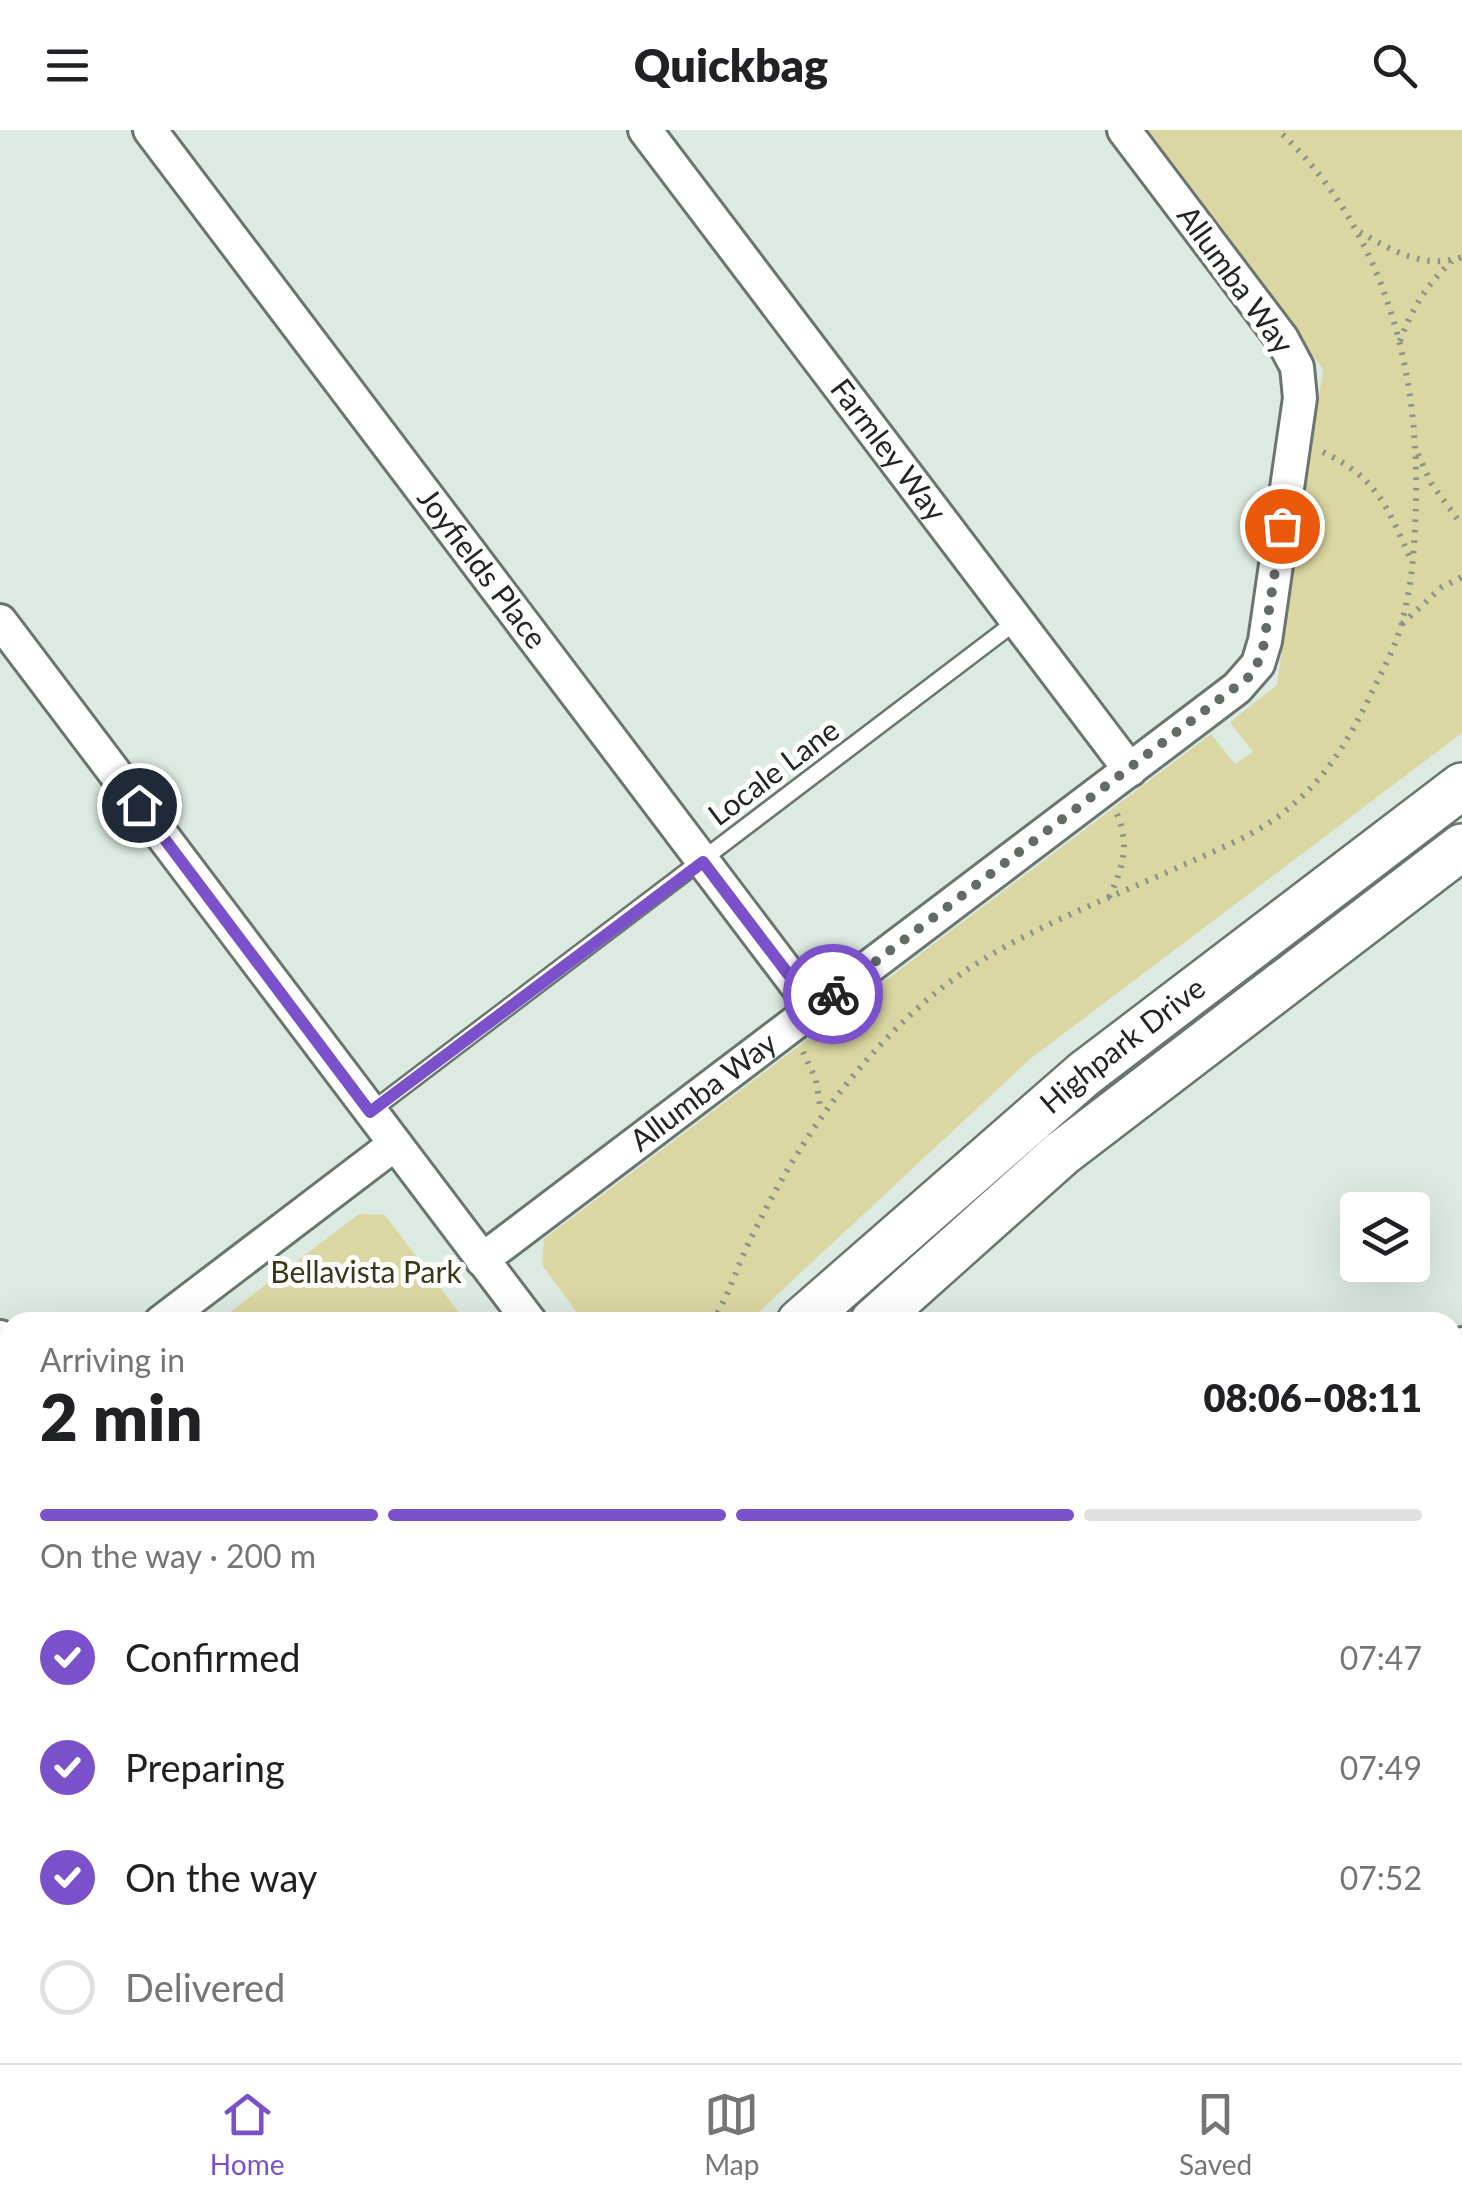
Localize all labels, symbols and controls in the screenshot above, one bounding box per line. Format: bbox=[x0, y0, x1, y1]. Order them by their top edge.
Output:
icon: menu bbox=[40, 38, 95, 93]
text: Quickbag bbox=[634, 38, 828, 92]
icon: search bbox=[1367, 38, 1422, 93]
street label: Allumba Way bbox=[1171, 198, 1303, 360]
street label: Farmley Way bbox=[824, 371, 955, 528]
street label: Joyfields Place bbox=[411, 480, 556, 655]
pin bbox=[1240, 484, 1325, 569]
icon: bag bbox=[1255, 499, 1310, 554]
street label: Locale Lane bbox=[700, 711, 845, 832]
pin bbox=[97, 763, 182, 848]
icon: home bbox=[112, 778, 167, 833]
courier bbox=[783, 944, 883, 1044]
icon: bike bbox=[806, 967, 861, 1022]
street label: Highpark Drive bbox=[1032, 969, 1211, 1120]
street label: Allumba Way bbox=[622, 1023, 783, 1158]
map controls bbox=[1340, 1192, 1430, 1282]
button: layers bbox=[1340, 1192, 1430, 1282]
park label: Bellavista Park bbox=[270, 1253, 462, 1289]
text: Arriving in bbox=[40, 1340, 185, 1379]
text: 08:06–08:11 bbox=[1203, 1374, 1422, 1420]
text: 2 min bbox=[40, 1377, 202, 1455]
text: On the way · 200 m bbox=[40, 1536, 316, 1575]
icon: check bbox=[40, 1630, 95, 1685]
text: Confirmed bbox=[125, 1634, 301, 1680]
text: 07:47 bbox=[1340, 1638, 1422, 1677]
icon: check bbox=[40, 1740, 95, 1795]
text: Preparing bbox=[125, 1744, 285, 1790]
text: 07:49 bbox=[1340, 1748, 1422, 1787]
icon: check bbox=[40, 1850, 95, 1905]
text: On the way bbox=[125, 1854, 317, 1900]
text: 07:52 bbox=[1340, 1858, 1422, 1897]
text: Delivered bbox=[125, 1964, 285, 2010]
tab: Home bbox=[210, 2087, 284, 2181]
tab: Map bbox=[704, 2087, 759, 2181]
tab: Saved bbox=[1179, 2087, 1252, 2181]

